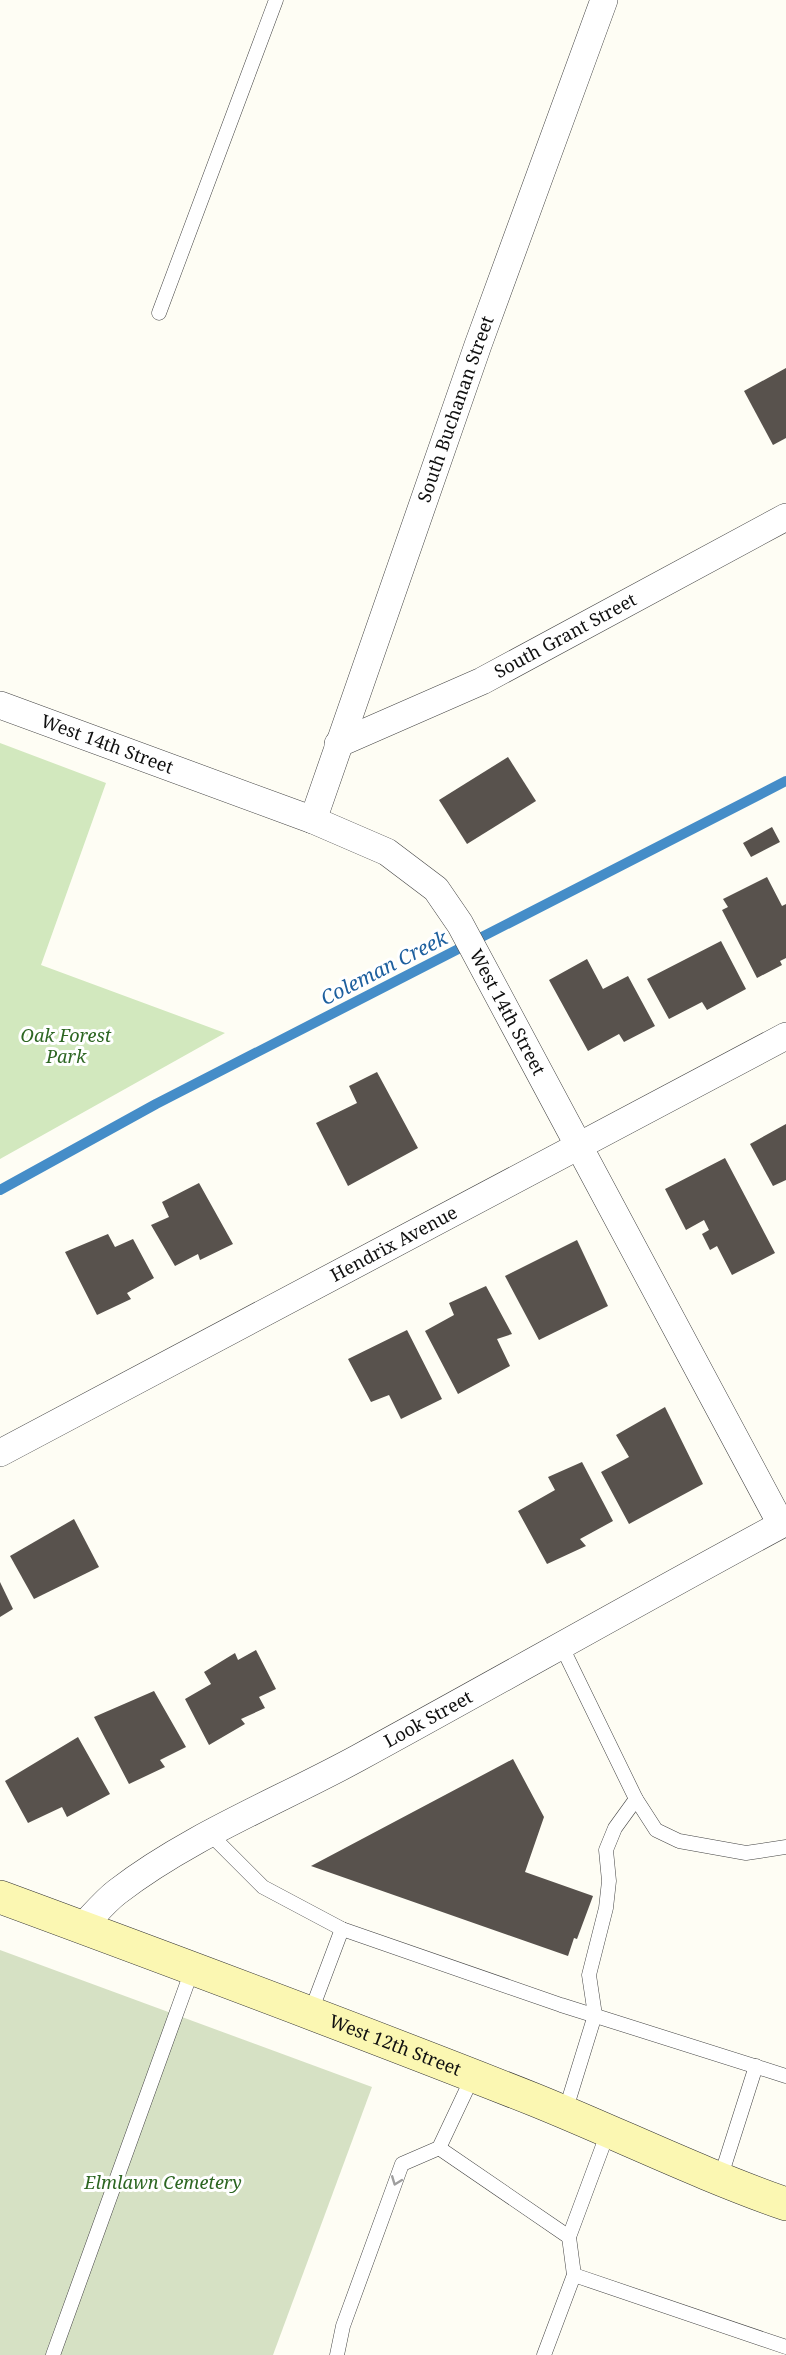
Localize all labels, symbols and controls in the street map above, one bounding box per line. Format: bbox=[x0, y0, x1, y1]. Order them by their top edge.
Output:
street label: South Buchanan Street bbox=[411, 312, 499, 505]
street label: South Grant Street bbox=[490, 587, 640, 683]
street label: West 14th Street bbox=[38, 708, 177, 779]
water label: Coleman Creek bbox=[316, 924, 452, 1011]
street label: West 14th Street bbox=[465, 945, 552, 1079]
park label: Oak Forest Park bbox=[21, 1023, 112, 1068]
street label: Hendrix Avenue bbox=[326, 1200, 461, 1287]
street label: Look Street bbox=[379, 1684, 476, 1753]
street label: West 12th Street bbox=[326, 2008, 465, 2081]
park label: Elmlawn Cemetery bbox=[83, 2170, 242, 2194]
one-way arrow bbox=[391, 2175, 403, 2186]

